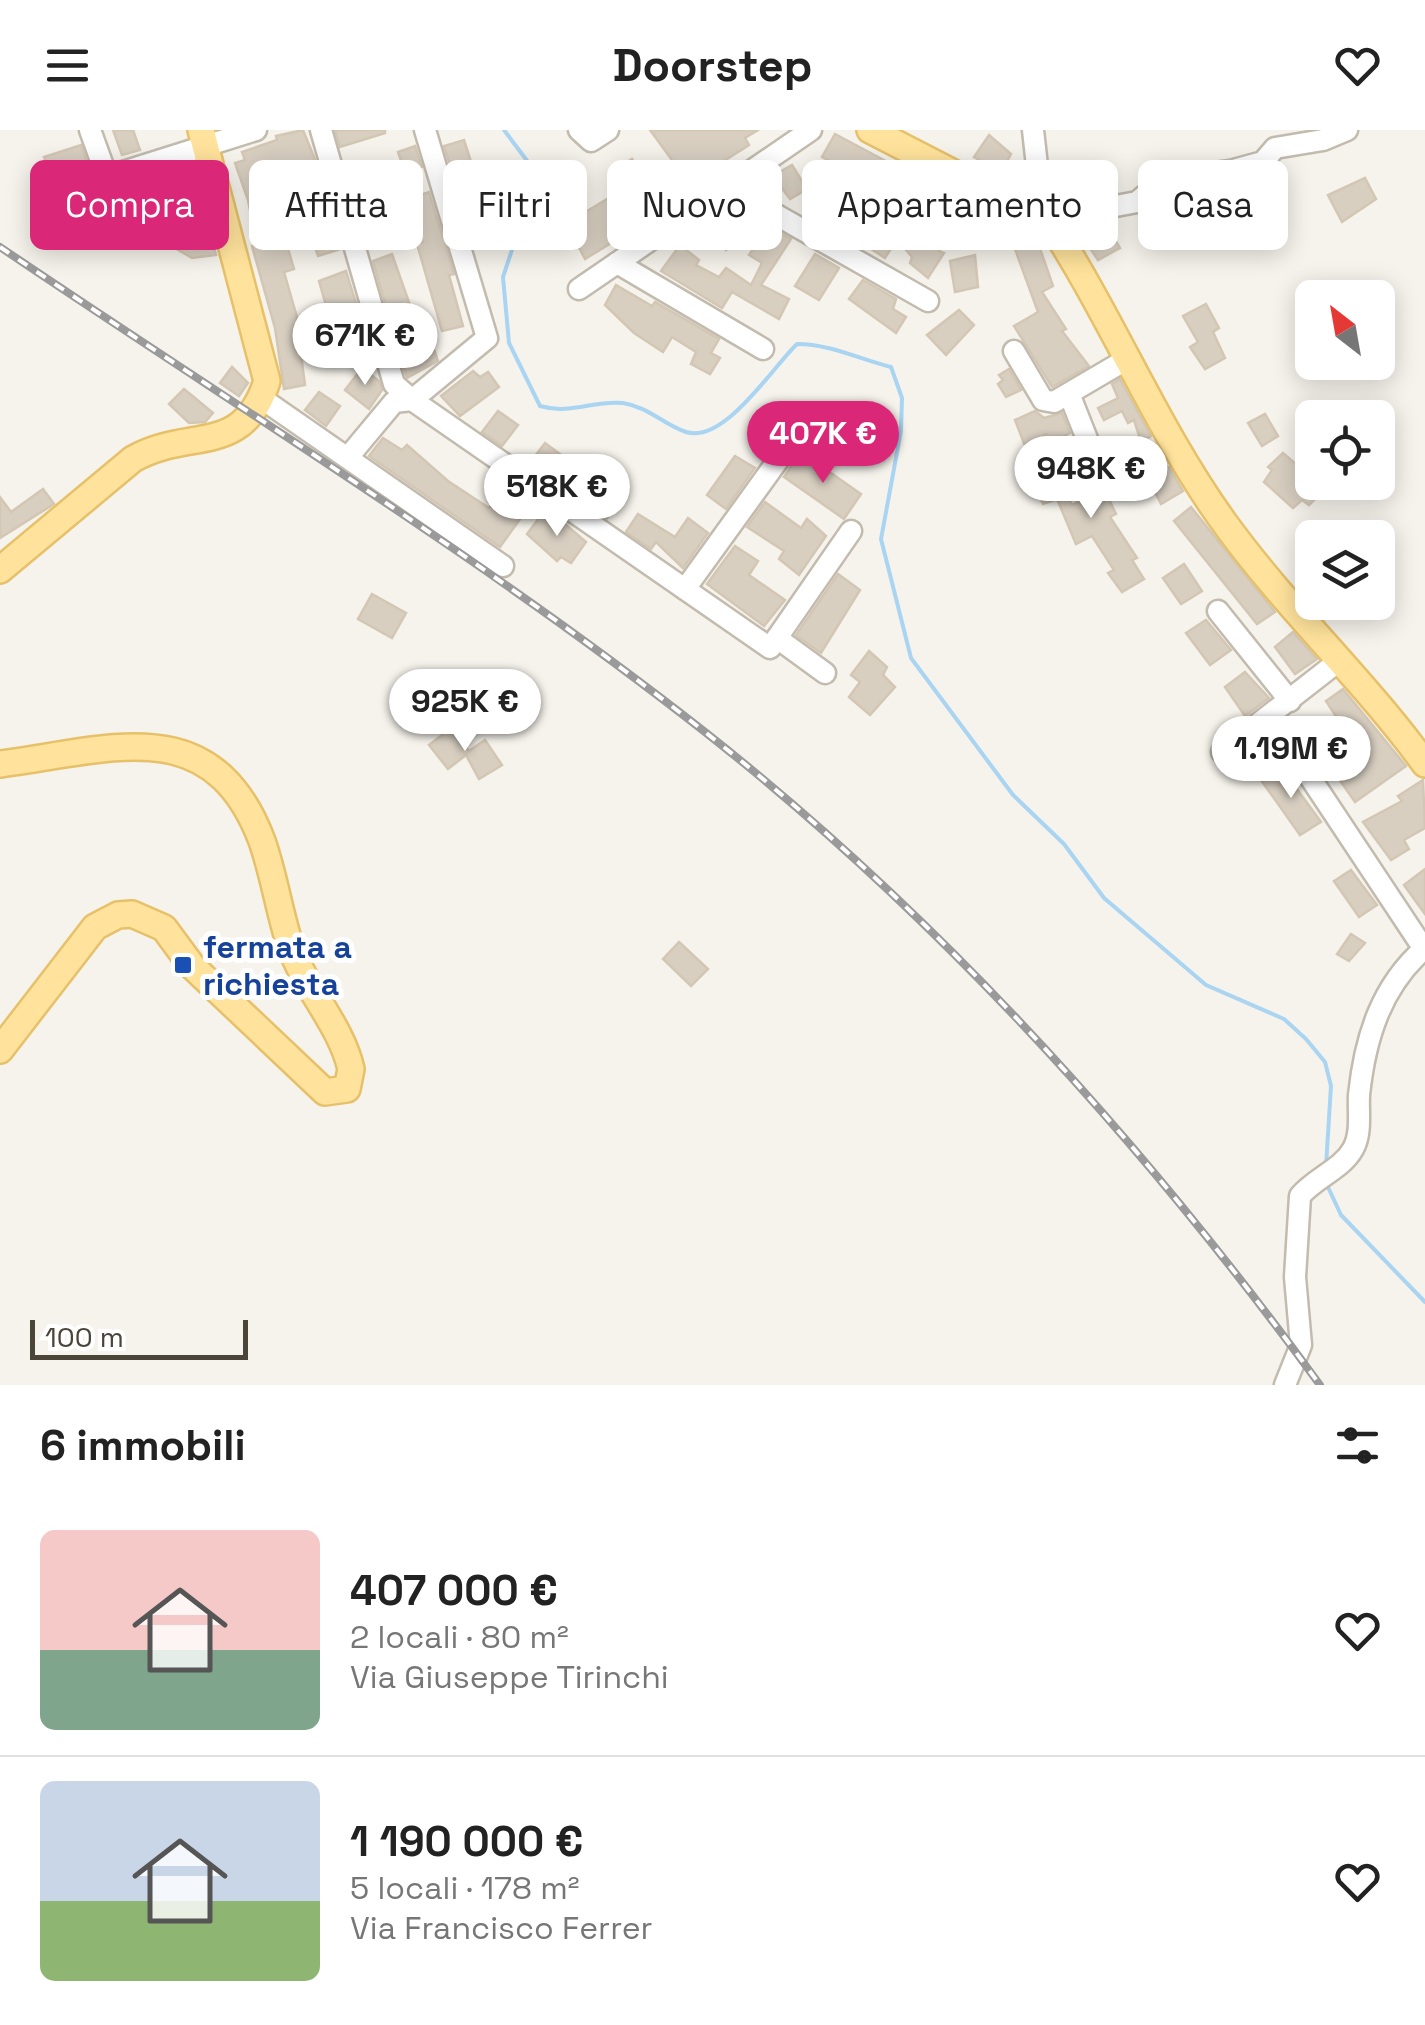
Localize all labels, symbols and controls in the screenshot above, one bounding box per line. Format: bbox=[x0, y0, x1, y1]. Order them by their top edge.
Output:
text: Doorstep bbox=[613, 37, 812, 94]
icon: menu bbox=[40, 38, 95, 93]
icon: heart bbox=[1330, 38, 1385, 93]
chip: Compra bbox=[30, 160, 229, 250]
chip: Affitta bbox=[249, 160, 423, 250]
chip: Filtri bbox=[443, 160, 587, 250]
chip: Nuovo bbox=[607, 160, 782, 250]
chip: Appartamento bbox=[802, 160, 1118, 250]
chip: Casa bbox=[1138, 160, 1288, 250]
north arrow bbox=[1295, 280, 1395, 380]
map controls bbox=[1295, 280, 1395, 620]
pin: 671K € bbox=[284, 303, 446, 388]
text: 671K € bbox=[315, 315, 416, 355]
button: locate bbox=[1295, 400, 1395, 500]
pin: 407K € bbox=[742, 401, 904, 486]
text: 407K € bbox=[769, 413, 877, 453]
pin: 948K € bbox=[1010, 436, 1172, 521]
text: 948K € bbox=[1036, 448, 1146, 488]
pin: 518K € bbox=[476, 454, 638, 539]
text: 518K € bbox=[506, 466, 608, 506]
button: layers bbox=[1295, 520, 1395, 620]
pin: 925K € bbox=[384, 669, 546, 754]
text: 925K € bbox=[411, 681, 519, 721]
pin: 1.19M € bbox=[1199, 716, 1383, 801]
text: 1.19M € bbox=[1234, 728, 1348, 768]
place label: fermata a richiesta bbox=[203, 927, 352, 1004]
marker: fermata a richiesta bbox=[172, 954, 194, 976]
scale bar bbox=[30, 1315, 248, 1360]
text: 100 m bbox=[45, 1319, 124, 1355]
icon: filters bbox=[1330, 1418, 1385, 1473]
text: 6 immobili bbox=[40, 1419, 246, 1472]
text: 407 000 € bbox=[350, 1564, 558, 1617]
icon: home bbox=[120, 1570, 240, 1690]
icon: heart bbox=[1330, 1603, 1385, 1658]
text: 2 locali · 80 m² bbox=[350, 1617, 569, 1657]
text: Via Giuseppe Tirinchi bbox=[350, 1657, 669, 1697]
text: 1 190 000 € bbox=[350, 1815, 583, 1868]
icon: home bbox=[120, 1821, 240, 1941]
icon: heart bbox=[1330, 1854, 1385, 1909]
text: 5 locali · 178 m² bbox=[350, 1868, 579, 1908]
text: Via Francisco Ferrer bbox=[350, 1908, 653, 1948]

